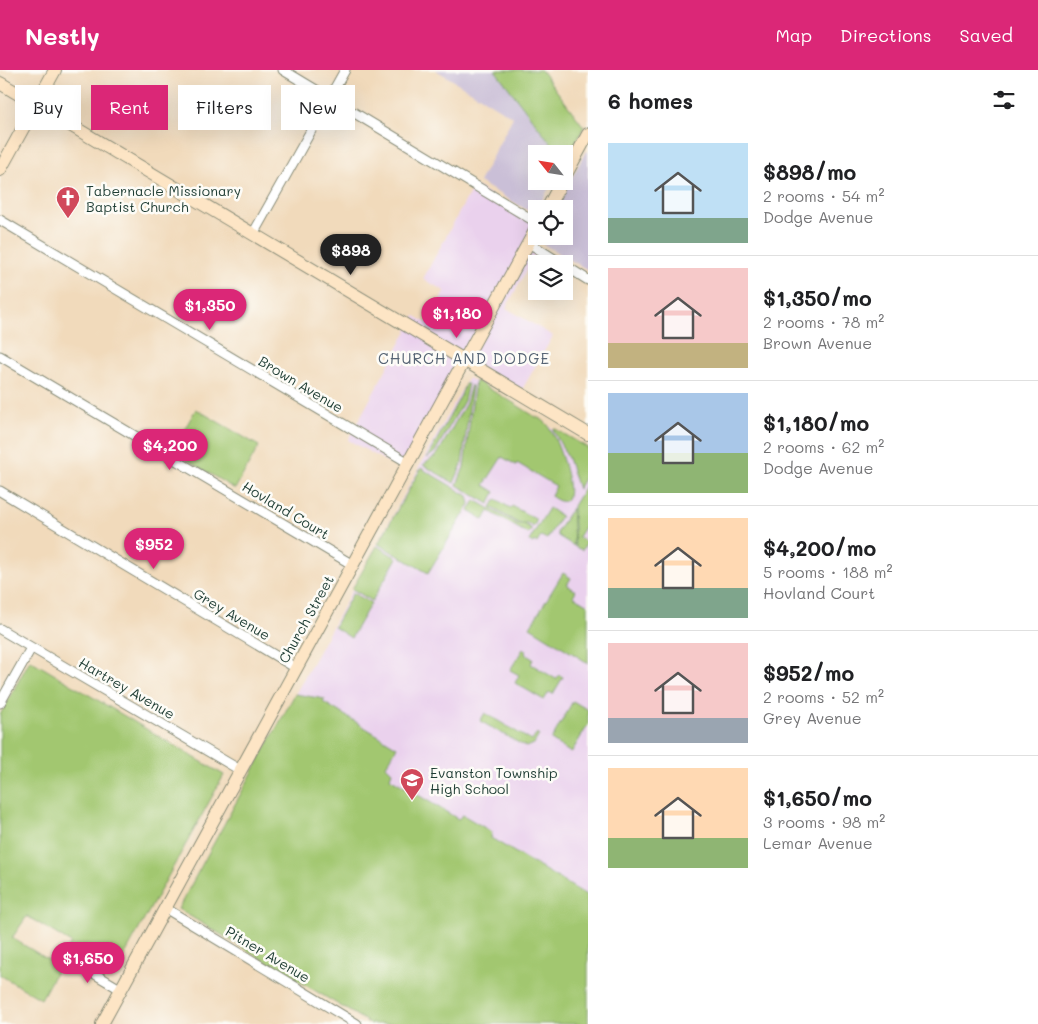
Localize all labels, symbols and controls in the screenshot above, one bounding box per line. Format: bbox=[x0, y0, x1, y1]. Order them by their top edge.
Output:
text: Nestly bbox=[25, 20, 100, 51]
text: Map bbox=[775, 23, 812, 47]
text: Directions bbox=[840, 23, 932, 47]
text: Saved bbox=[960, 23, 1013, 47]
chip: Buy bbox=[15, 85, 81, 130]
chip: Rent bbox=[91, 85, 168, 130]
chip: Filters bbox=[178, 85, 271, 130]
chip: New bbox=[281, 85, 355, 130]
icon: filters bbox=[990, 86, 1018, 114]
text: 6 homes bbox=[608, 87, 693, 114]
north arrow bbox=[528, 145, 572, 190]
map controls bbox=[528, 145, 573, 300]
text: $898/mo bbox=[763, 158, 856, 185]
icon: home bbox=[648, 163, 708, 223]
place label: Tabernacle Missionary Baptist Church bbox=[86, 181, 241, 216]
church icon: Tabernacle Missionary Baptist Church bbox=[55, 185, 81, 219]
text: 2 rooms · 54 m² bbox=[763, 185, 884, 206]
button: locate bbox=[528, 200, 573, 245]
text: Dodge Avenue bbox=[763, 206, 873, 227]
pin: $898 bbox=[321, 234, 381, 276]
text: $898 bbox=[331, 239, 371, 260]
button: layers bbox=[528, 255, 573, 300]
text: $1,350/mo bbox=[763, 284, 872, 311]
pin: $1,350 bbox=[169, 288, 251, 331]
icon: home bbox=[648, 288, 708, 348]
text: $1,350 bbox=[184, 294, 236, 315]
pin: $1,180 bbox=[416, 296, 498, 339]
text: $1,180 bbox=[432, 302, 482, 323]
text: 2 rooms · 78 m² bbox=[763, 311, 884, 332]
text: Brown Avenue bbox=[763, 332, 872, 353]
district label: CHURCH AND DODGE bbox=[378, 348, 550, 368]
street label: Brown Avenue bbox=[255, 351, 347, 417]
text: $1,180/mo bbox=[763, 409, 869, 436]
icon: home bbox=[648, 413, 708, 473]
pin: $4,200 bbox=[129, 428, 211, 471]
text: $4,200 bbox=[143, 434, 197, 455]
text: 2 rooms · 62 m² bbox=[763, 436, 884, 457]
text: Dodge Avenue bbox=[763, 457, 873, 478]
street label: Hovland Court bbox=[239, 477, 333, 543]
pin: $952 bbox=[124, 528, 184, 570]
text: $952 bbox=[135, 533, 173, 554]
text: $4,200/mo bbox=[763, 534, 876, 561]
icon: home bbox=[648, 538, 708, 598]
text: 5 rooms · 188 m² bbox=[763, 561, 893, 582]
street label: Church Street bbox=[274, 572, 338, 666]
text: Hovland Court bbox=[763, 582, 875, 603]
street label: Grey Avenue bbox=[190, 584, 274, 644]
street label: Hartrey Avenue bbox=[76, 653, 178, 723]
text: $952/mo bbox=[763, 659, 854, 686]
icon: home bbox=[648, 663, 708, 723]
text: 2 rooms · 52 m² bbox=[763, 686, 884, 707]
text: Grey Avenue bbox=[763, 707, 862, 728]
place label: Evanston Township High School bbox=[430, 763, 558, 798]
school or university icon: Evanston Township High School bbox=[399, 767, 425, 801]
text: $1,650/mo bbox=[763, 784, 872, 811]
icon: home bbox=[648, 788, 708, 848]
text: 3 rooms · 98 m² bbox=[763, 811, 885, 832]
text: Lemar Avenue bbox=[763, 832, 873, 853]
street label: Pitner Avenue bbox=[222, 921, 314, 987]
pin: $1,650 bbox=[47, 942, 129, 984]
text: $1,650 bbox=[62, 947, 114, 968]

